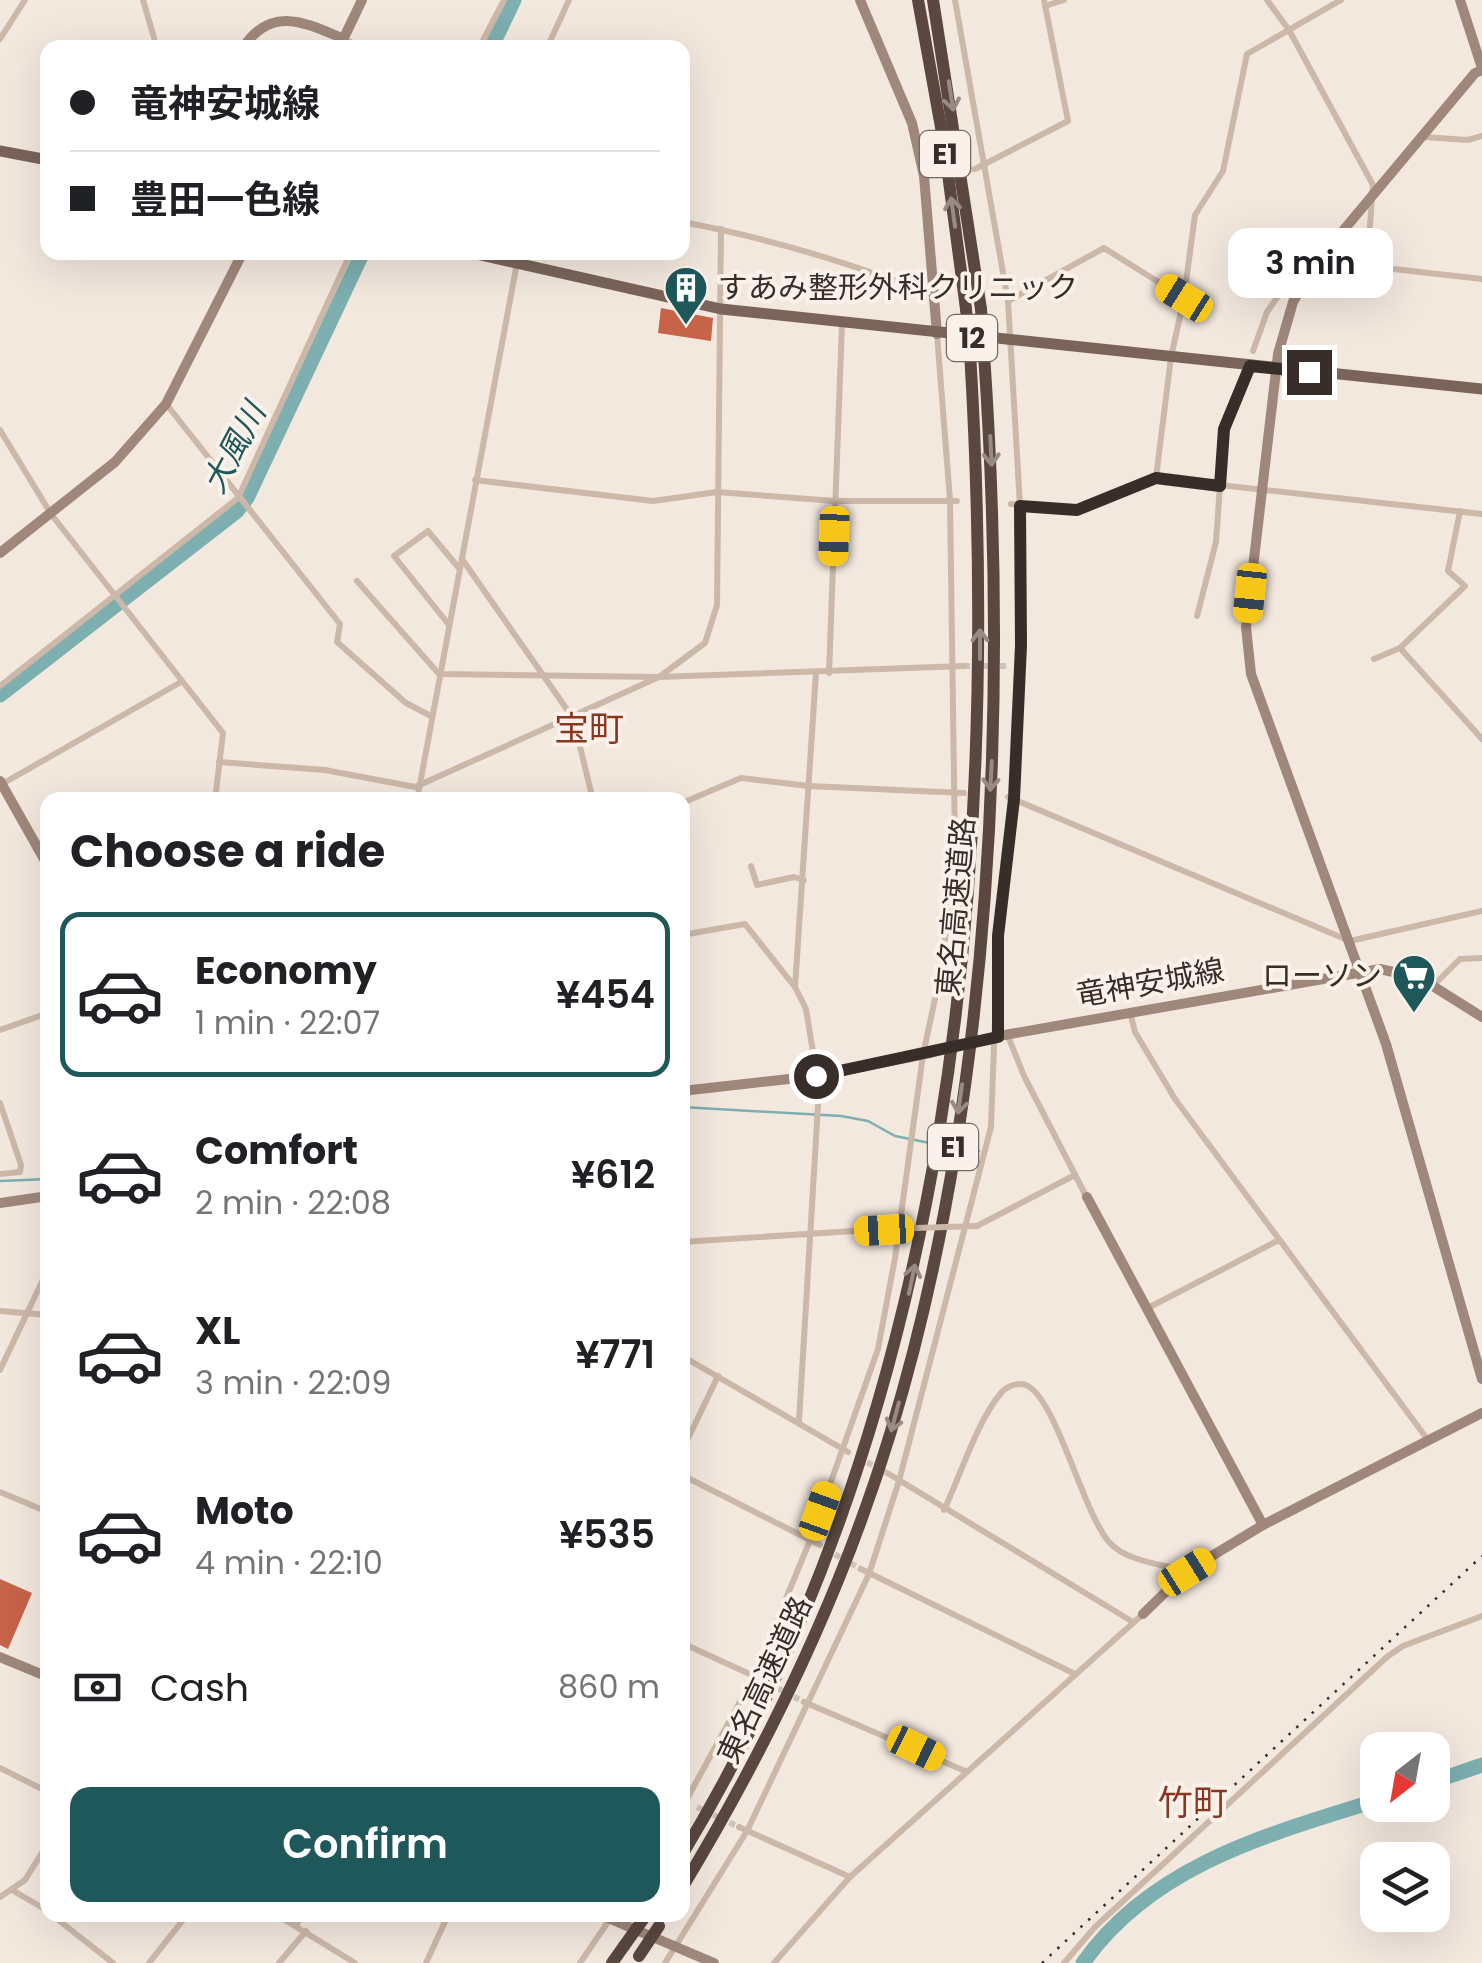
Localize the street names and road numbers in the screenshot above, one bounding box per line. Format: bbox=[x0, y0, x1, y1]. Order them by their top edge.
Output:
road number: E1 bbox=[920, 131, 970, 177]
road number: 12 bbox=[947, 315, 997, 361]
street label: 東名高速道路 bbox=[926, 815, 985, 998]
street label: 竜神安城線 bbox=[1072, 948, 1228, 1017]
road number: E1 bbox=[928, 1124, 978, 1170]
street label: 東名高速道路 bbox=[707, 1589, 822, 1770]

